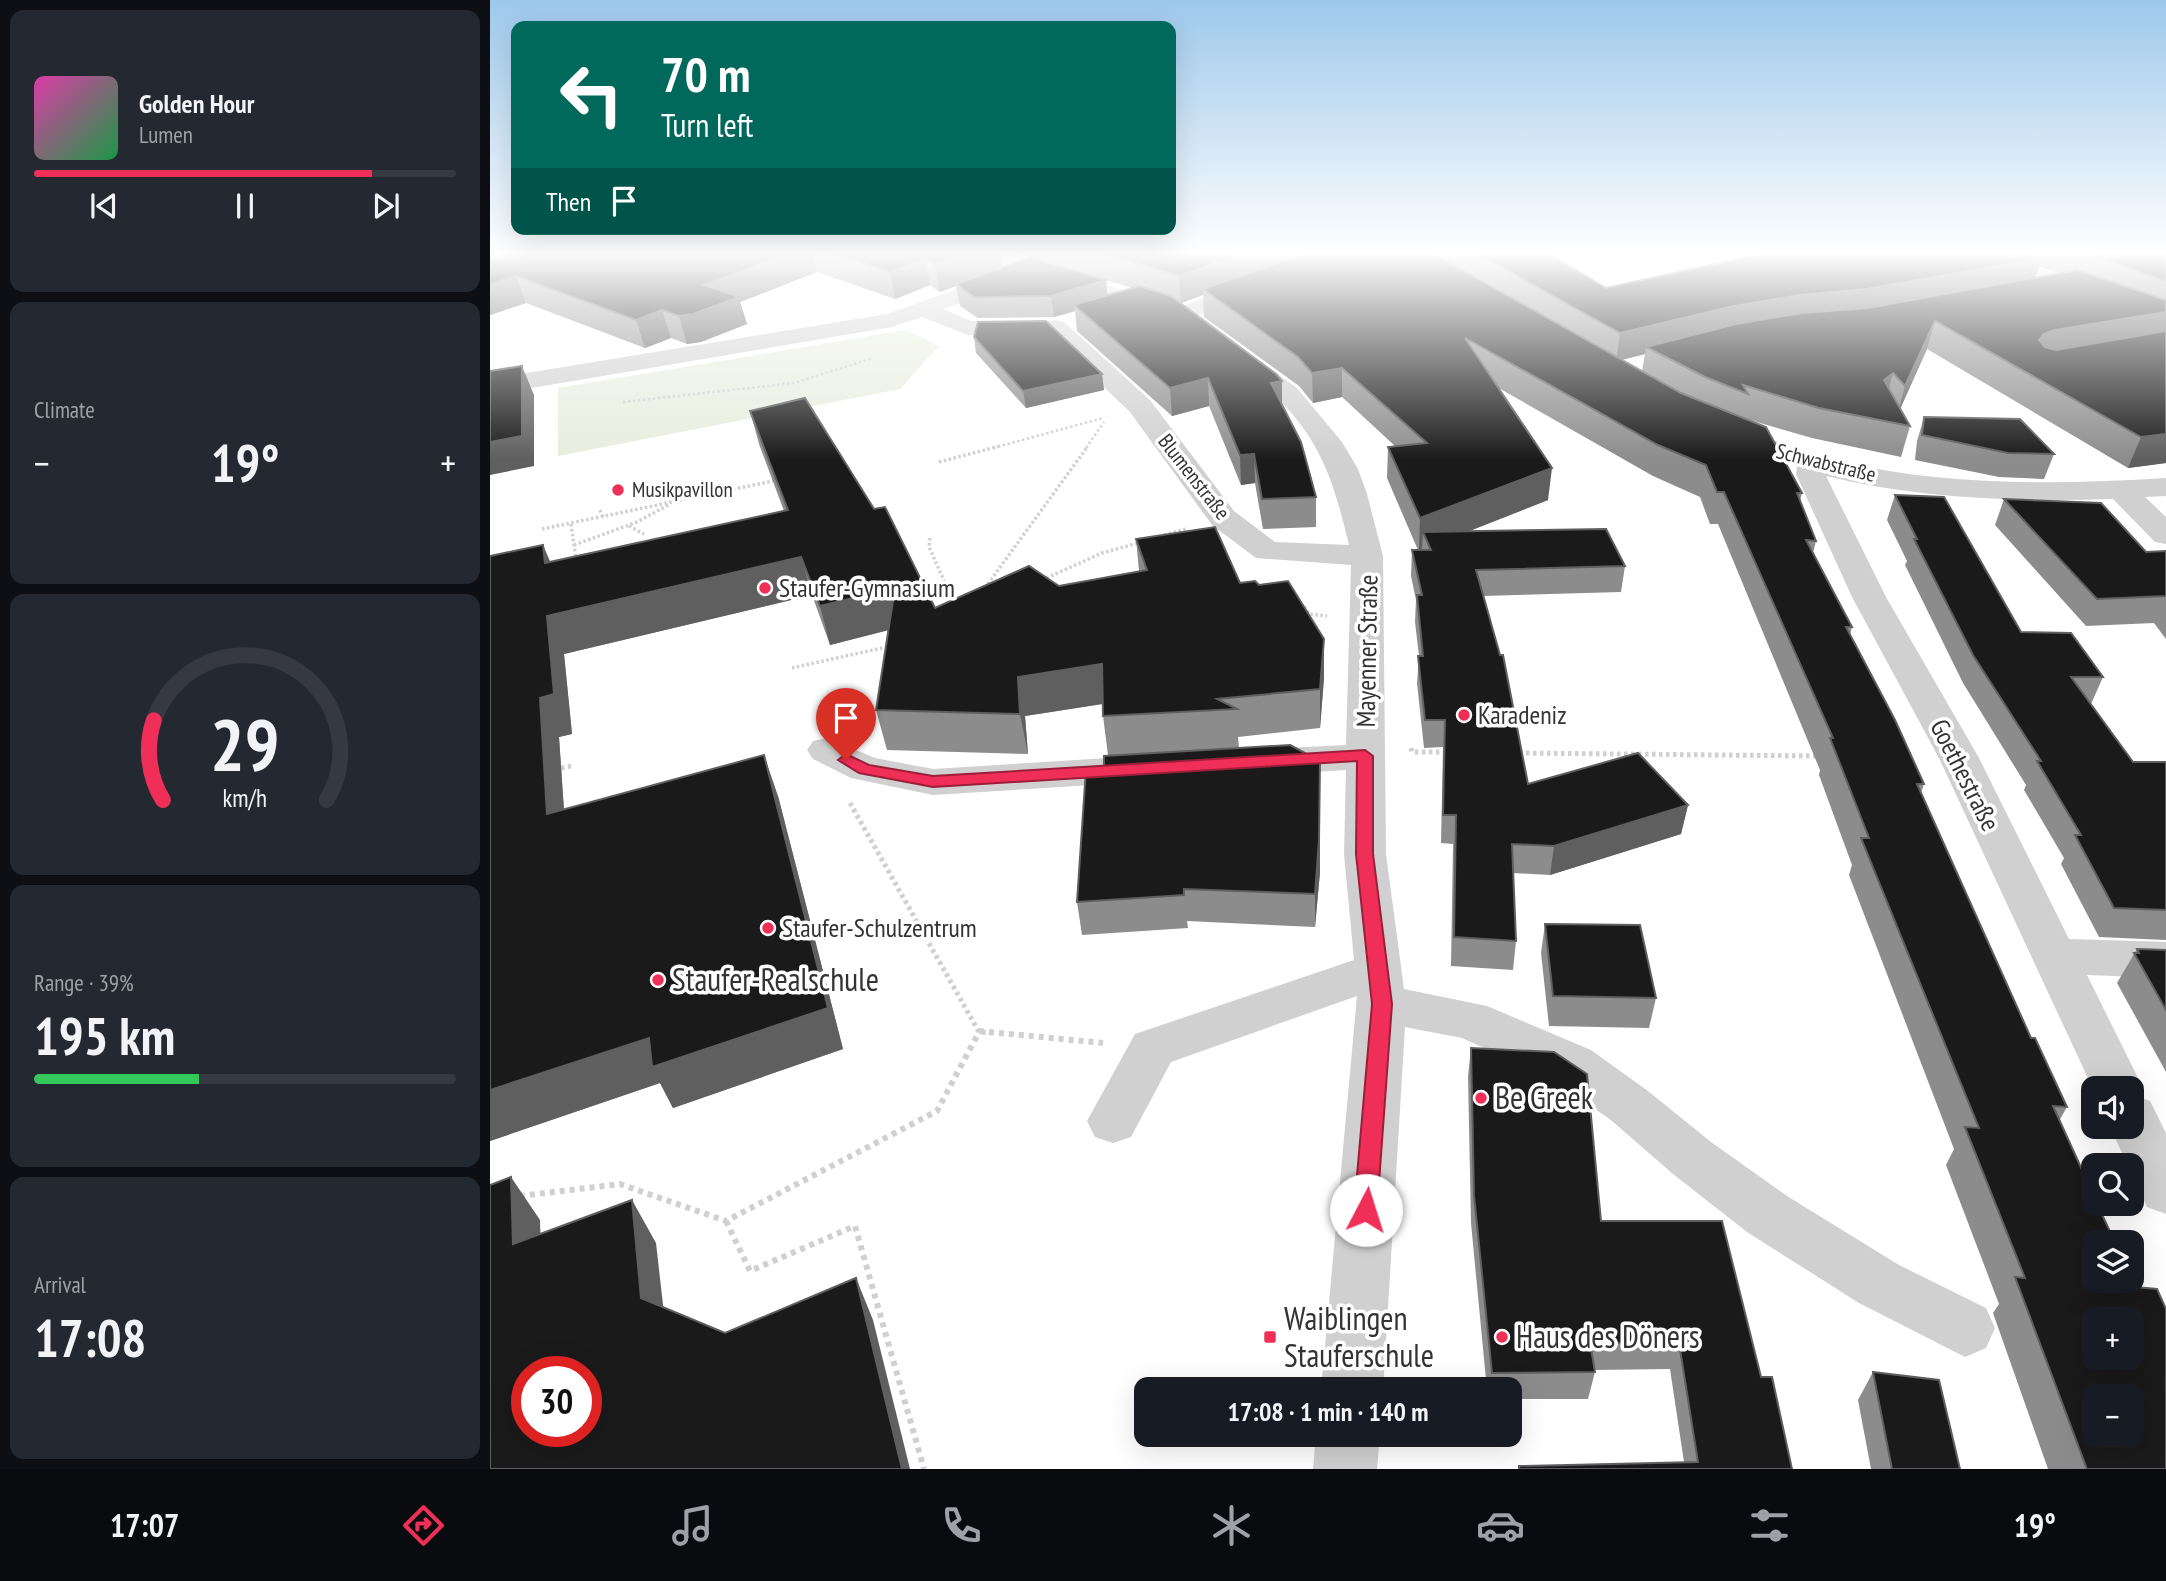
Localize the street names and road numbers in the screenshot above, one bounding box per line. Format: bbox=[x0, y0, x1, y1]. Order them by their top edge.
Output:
street label: Blumenstraße bbox=[1153, 428, 1236, 525]
street label: Schwabstraße bbox=[1774, 437, 1879, 488]
street label: Mayenner Straße bbox=[1349, 574, 1384, 728]
street label: Goethestraße bbox=[1923, 713, 2008, 836]

